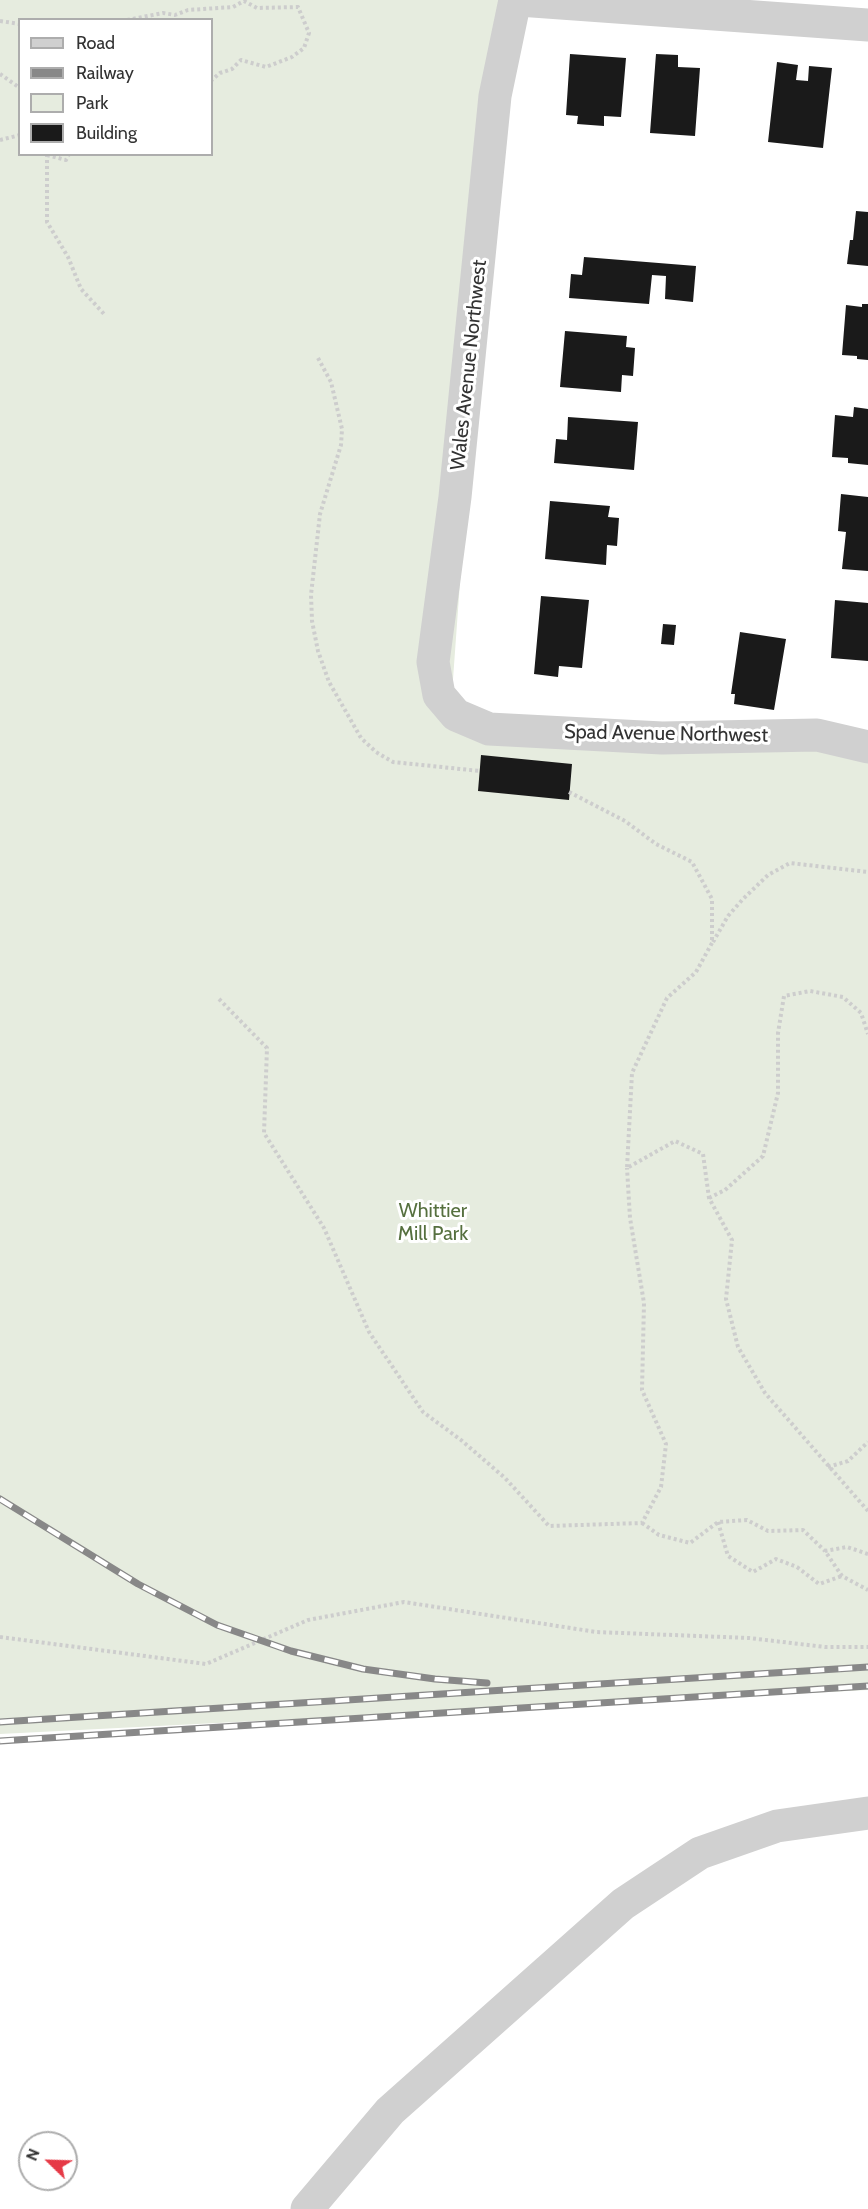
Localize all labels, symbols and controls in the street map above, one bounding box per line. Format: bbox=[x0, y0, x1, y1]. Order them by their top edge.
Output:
legend bbox=[18, 18, 213, 156]
text: Road bbox=[76, 32, 115, 54]
text: Railway bbox=[76, 62, 134, 84]
text: Park bbox=[76, 92, 108, 114]
text: Building bbox=[76, 122, 137, 144]
street label: Wales Avenue Northwest bbox=[446, 259, 492, 471]
street label: Spad Avenue Northwest bbox=[564, 720, 768, 748]
park label: Whittier Mill Park bbox=[398, 1199, 468, 1246]
north arrow bbox=[18, 2131, 78, 2191]
text: N bbox=[22, 2146, 44, 2163]

